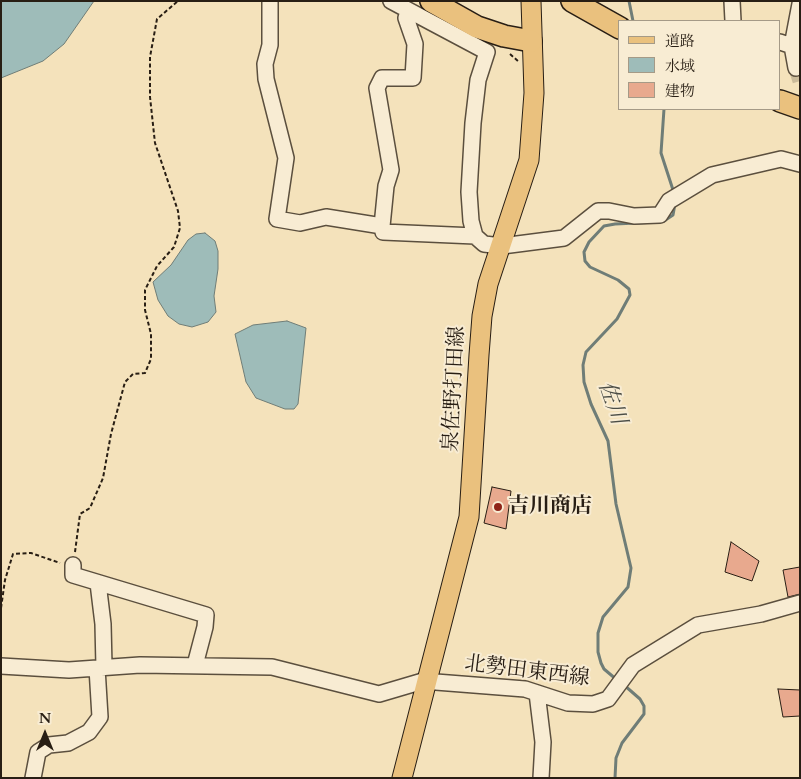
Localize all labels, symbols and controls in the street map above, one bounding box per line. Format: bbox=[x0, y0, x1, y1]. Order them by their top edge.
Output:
legend bbox=[618, 20, 781, 110]
text: 道路 bbox=[665, 31, 695, 51]
text: 水域 bbox=[665, 56, 695, 76]
text: 建物 bbox=[665, 81, 695, 101]
street label: 泉佐野打田線 bbox=[439, 325, 471, 453]
water label: 佐川 bbox=[591, 378, 631, 428]
place label: 吉川商店 bbox=[508, 494, 592, 520]
marker: 吉川商店 bbox=[492, 501, 504, 513]
street label: 北勢田東西線 bbox=[463, 652, 591, 692]
north arrow bbox=[20, 709, 70, 759]
text: N bbox=[39, 709, 51, 728]

